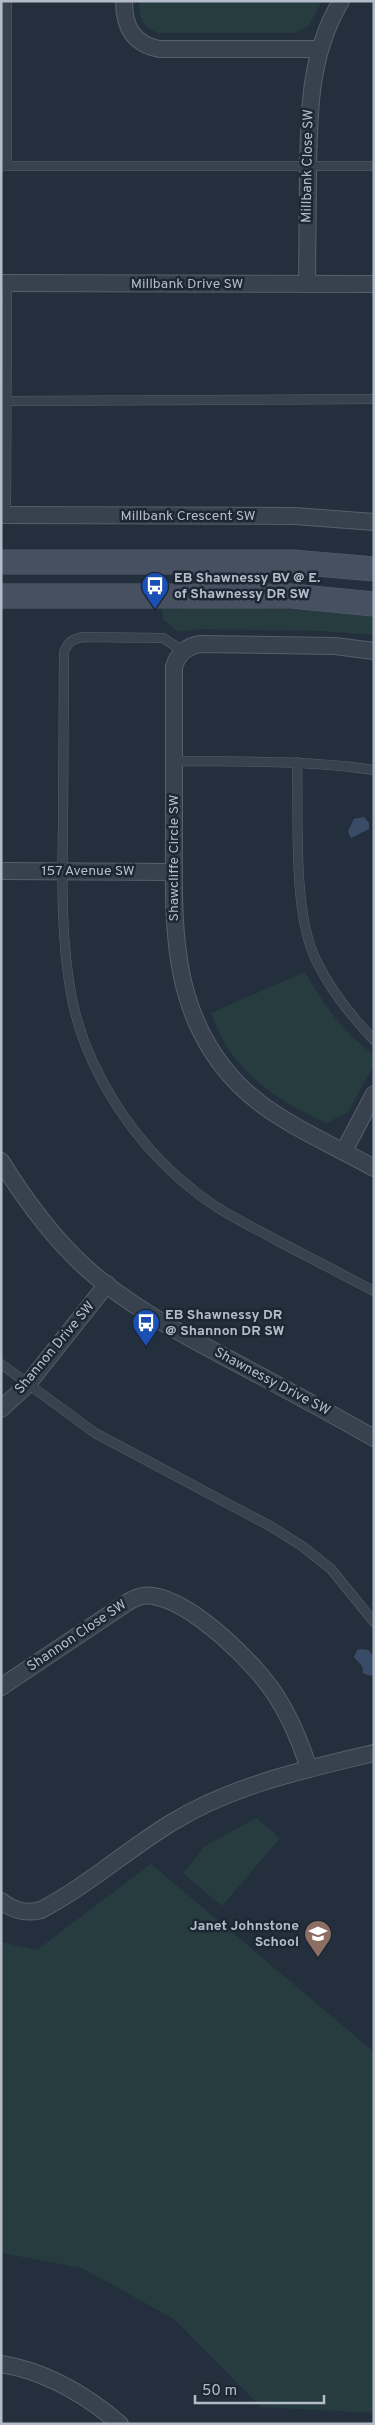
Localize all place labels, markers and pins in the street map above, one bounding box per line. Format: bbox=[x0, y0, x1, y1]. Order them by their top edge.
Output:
place label: EB Shawnessy BV @ E. of Shawnessy DR SW bbox=[174, 570, 320, 603]
bus stop icon: EB Shawnessy BV @ E. of Shawnessy DR SW bbox=[140, 571, 170, 610]
place label: EB Shawnessy DR @ Shannon DR SW bbox=[165, 1307, 285, 1340]
bus stop icon: EB Shawnessy DR @ Shannon DR SW bbox=[131, 1308, 161, 1347]
place label: Janet Johnstone School bbox=[190, 1918, 299, 1951]
school or university icon: Janet Johnstone School bbox=[303, 1919, 333, 1958]

